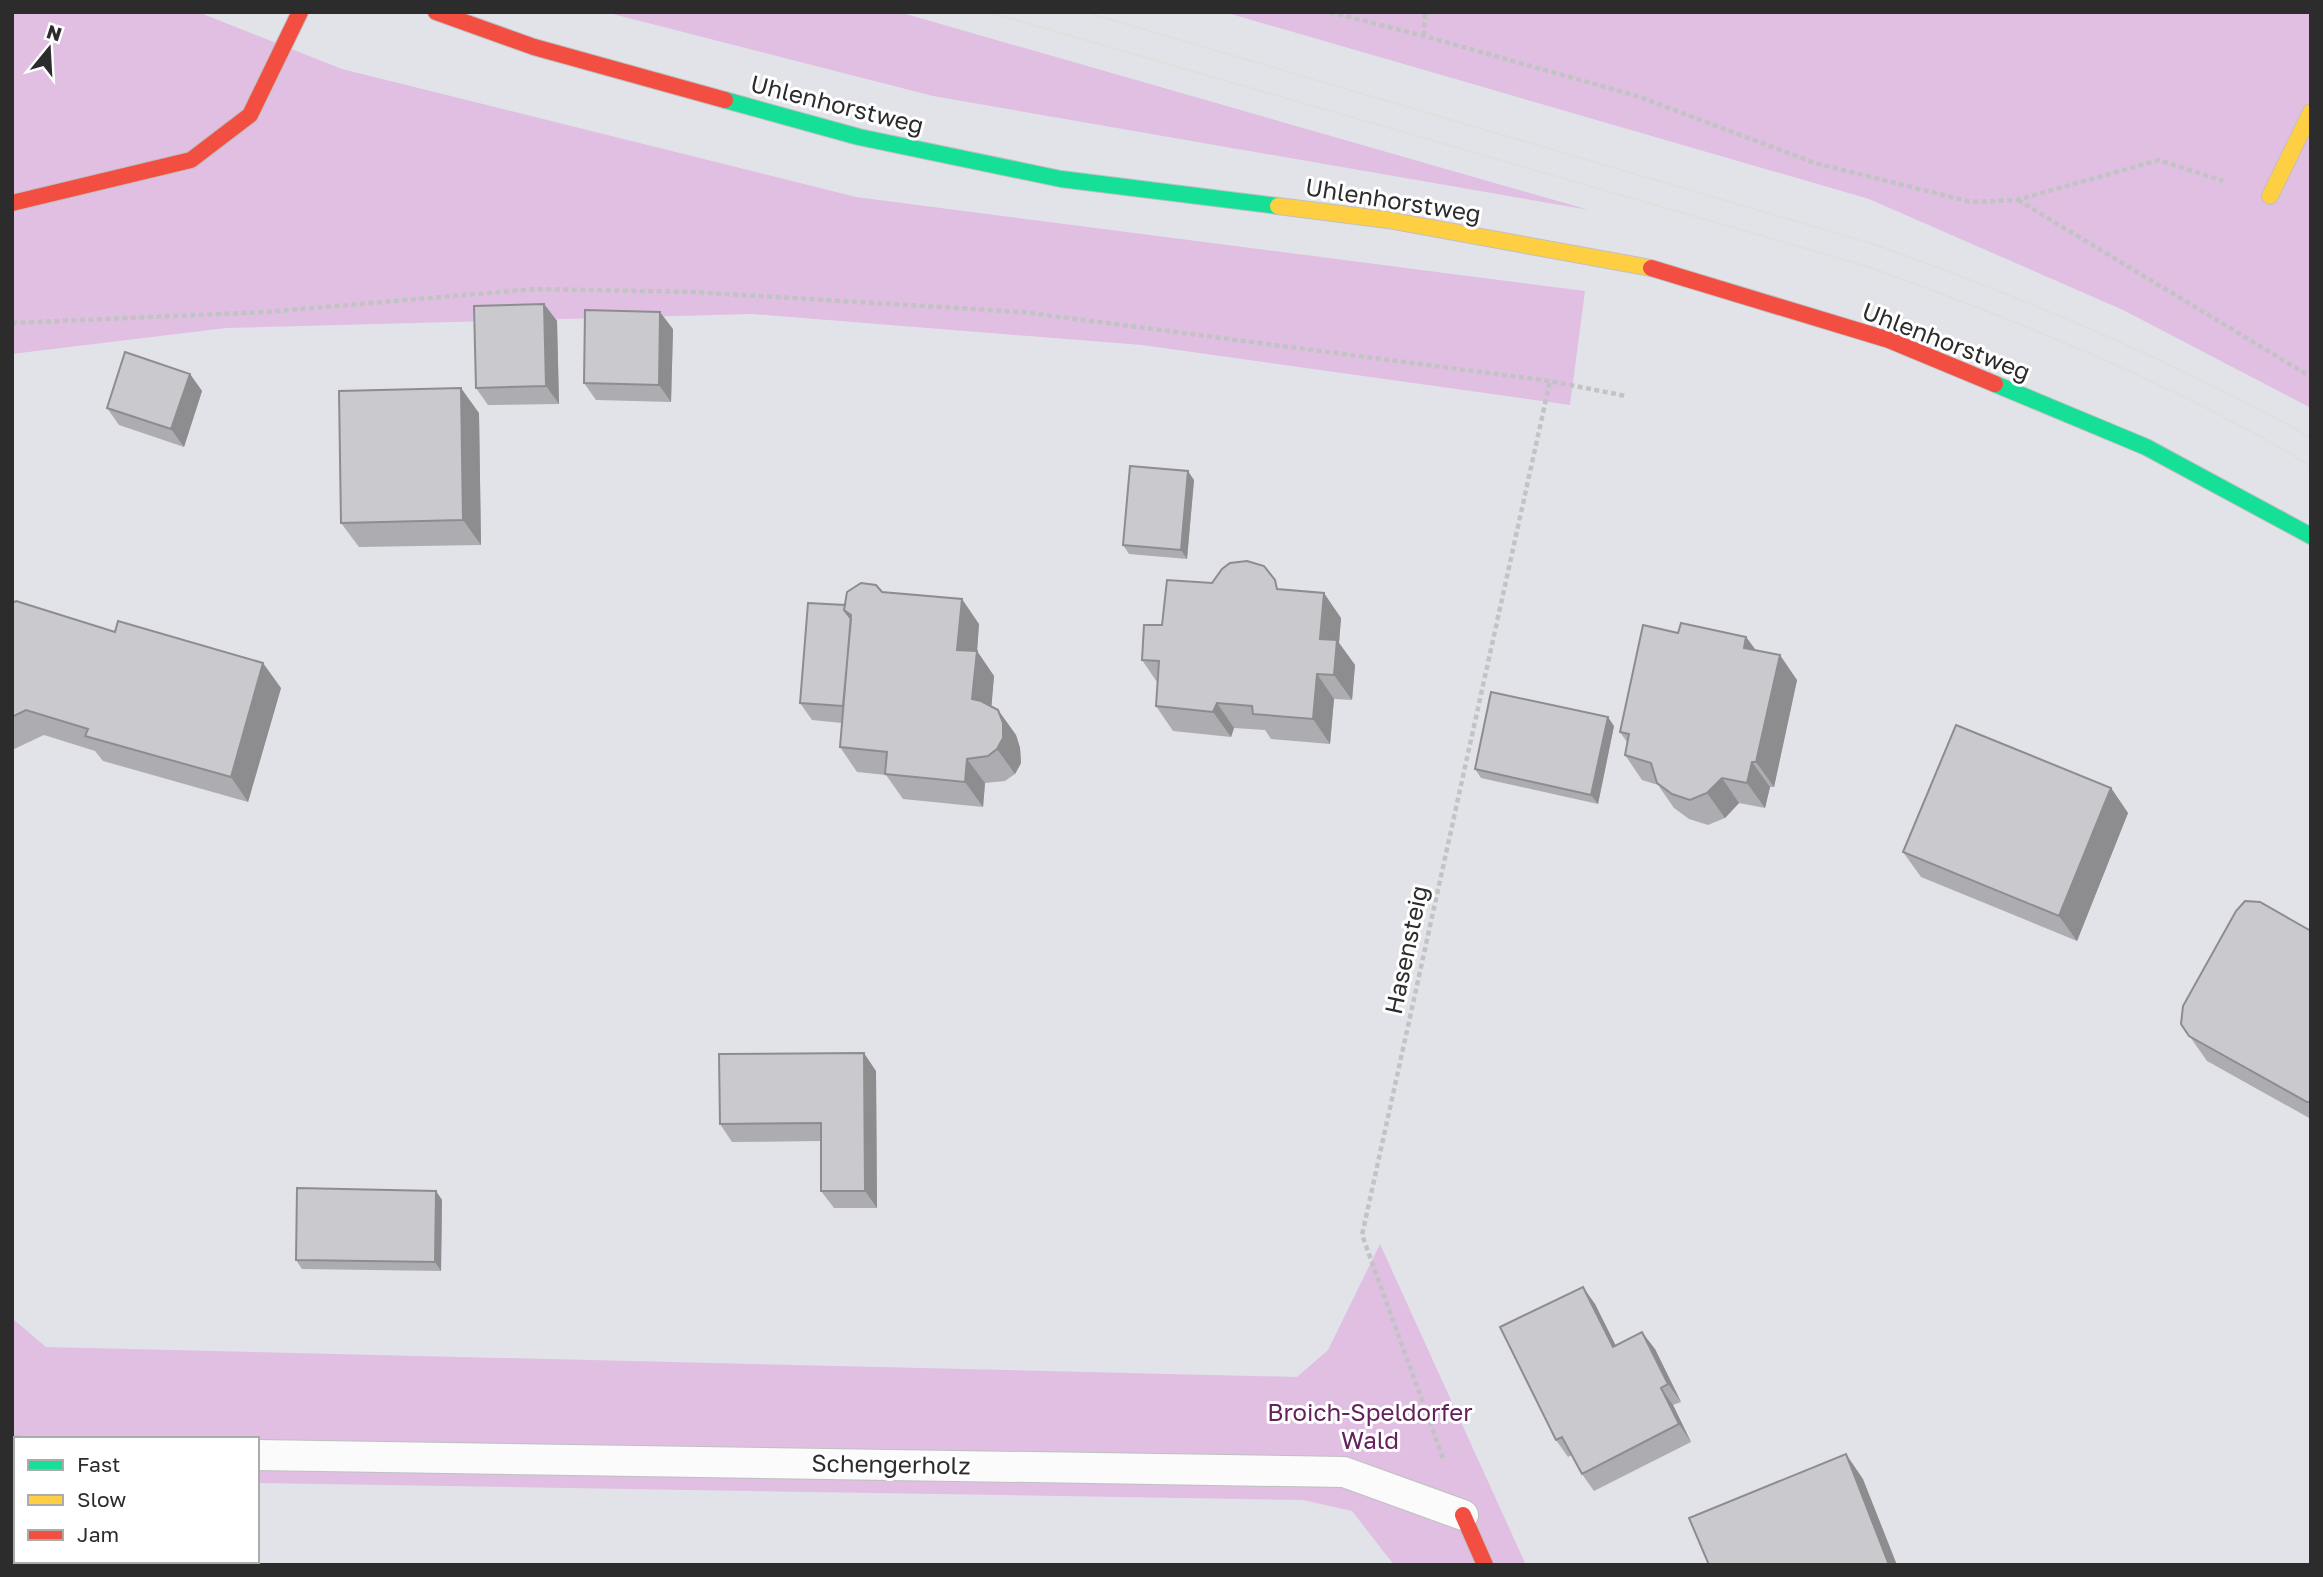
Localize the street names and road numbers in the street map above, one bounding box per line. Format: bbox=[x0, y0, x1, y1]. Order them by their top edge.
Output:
street label: Uhlenhorstweg bbox=[748, 68, 927, 139]
street label: Uhlenhorstweg bbox=[1303, 171, 1483, 228]
street label: Uhlenhorstweg bbox=[1859, 295, 2035, 386]
street label: Hasensteig bbox=[1378, 883, 1433, 1017]
street label: Schengerholz bbox=[811, 1448, 971, 1479]

